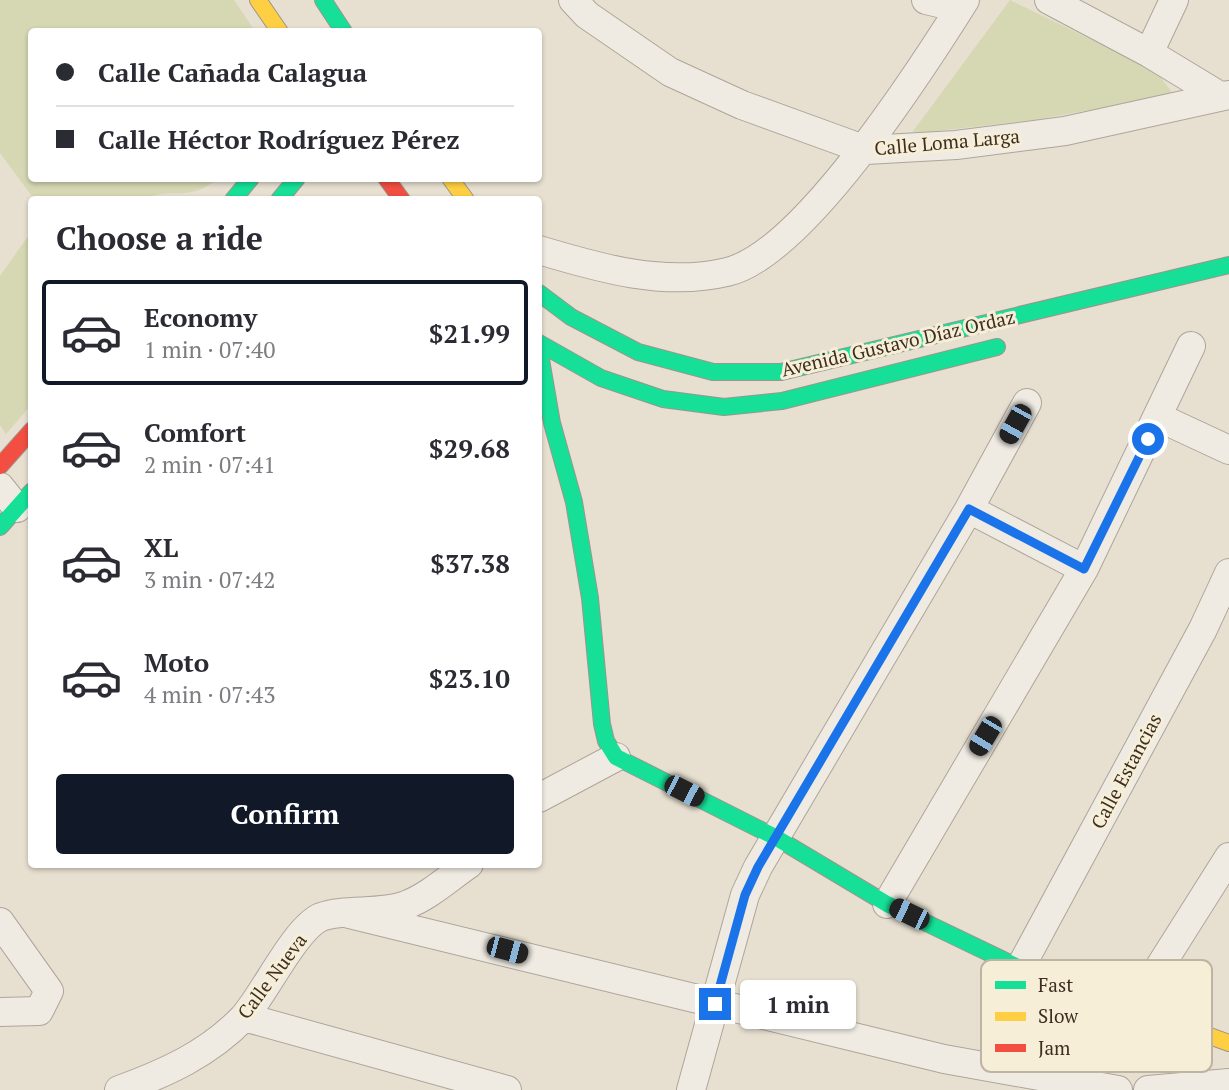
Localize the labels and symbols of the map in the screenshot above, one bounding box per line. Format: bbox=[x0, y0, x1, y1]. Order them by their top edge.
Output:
street label: Calle Loma Larga bbox=[873, 123, 1021, 160]
street label: Avenida Gustavo Díaz Ordaz bbox=[779, 303, 1017, 382]
car bbox=[996, 401, 1035, 447]
route start bbox=[1132, 423, 1164, 455]
street label: Calle Estancias bbox=[1085, 709, 1166, 833]
car bbox=[966, 713, 1005, 759]
car bbox=[661, 772, 708, 810]
car bbox=[886, 895, 933, 933]
street label: Calle Nueva bbox=[231, 928, 312, 1023]
car bbox=[484, 934, 531, 966]
legend bbox=[981, 960, 1212, 1072]
text: Fast bbox=[1038, 972, 1073, 997]
callout: 1 min bbox=[740, 979, 855, 1028]
route end bbox=[699, 988, 731, 1020]
text: Slow bbox=[1038, 1003, 1079, 1028]
text: Jam bbox=[1038, 1035, 1071, 1060]

